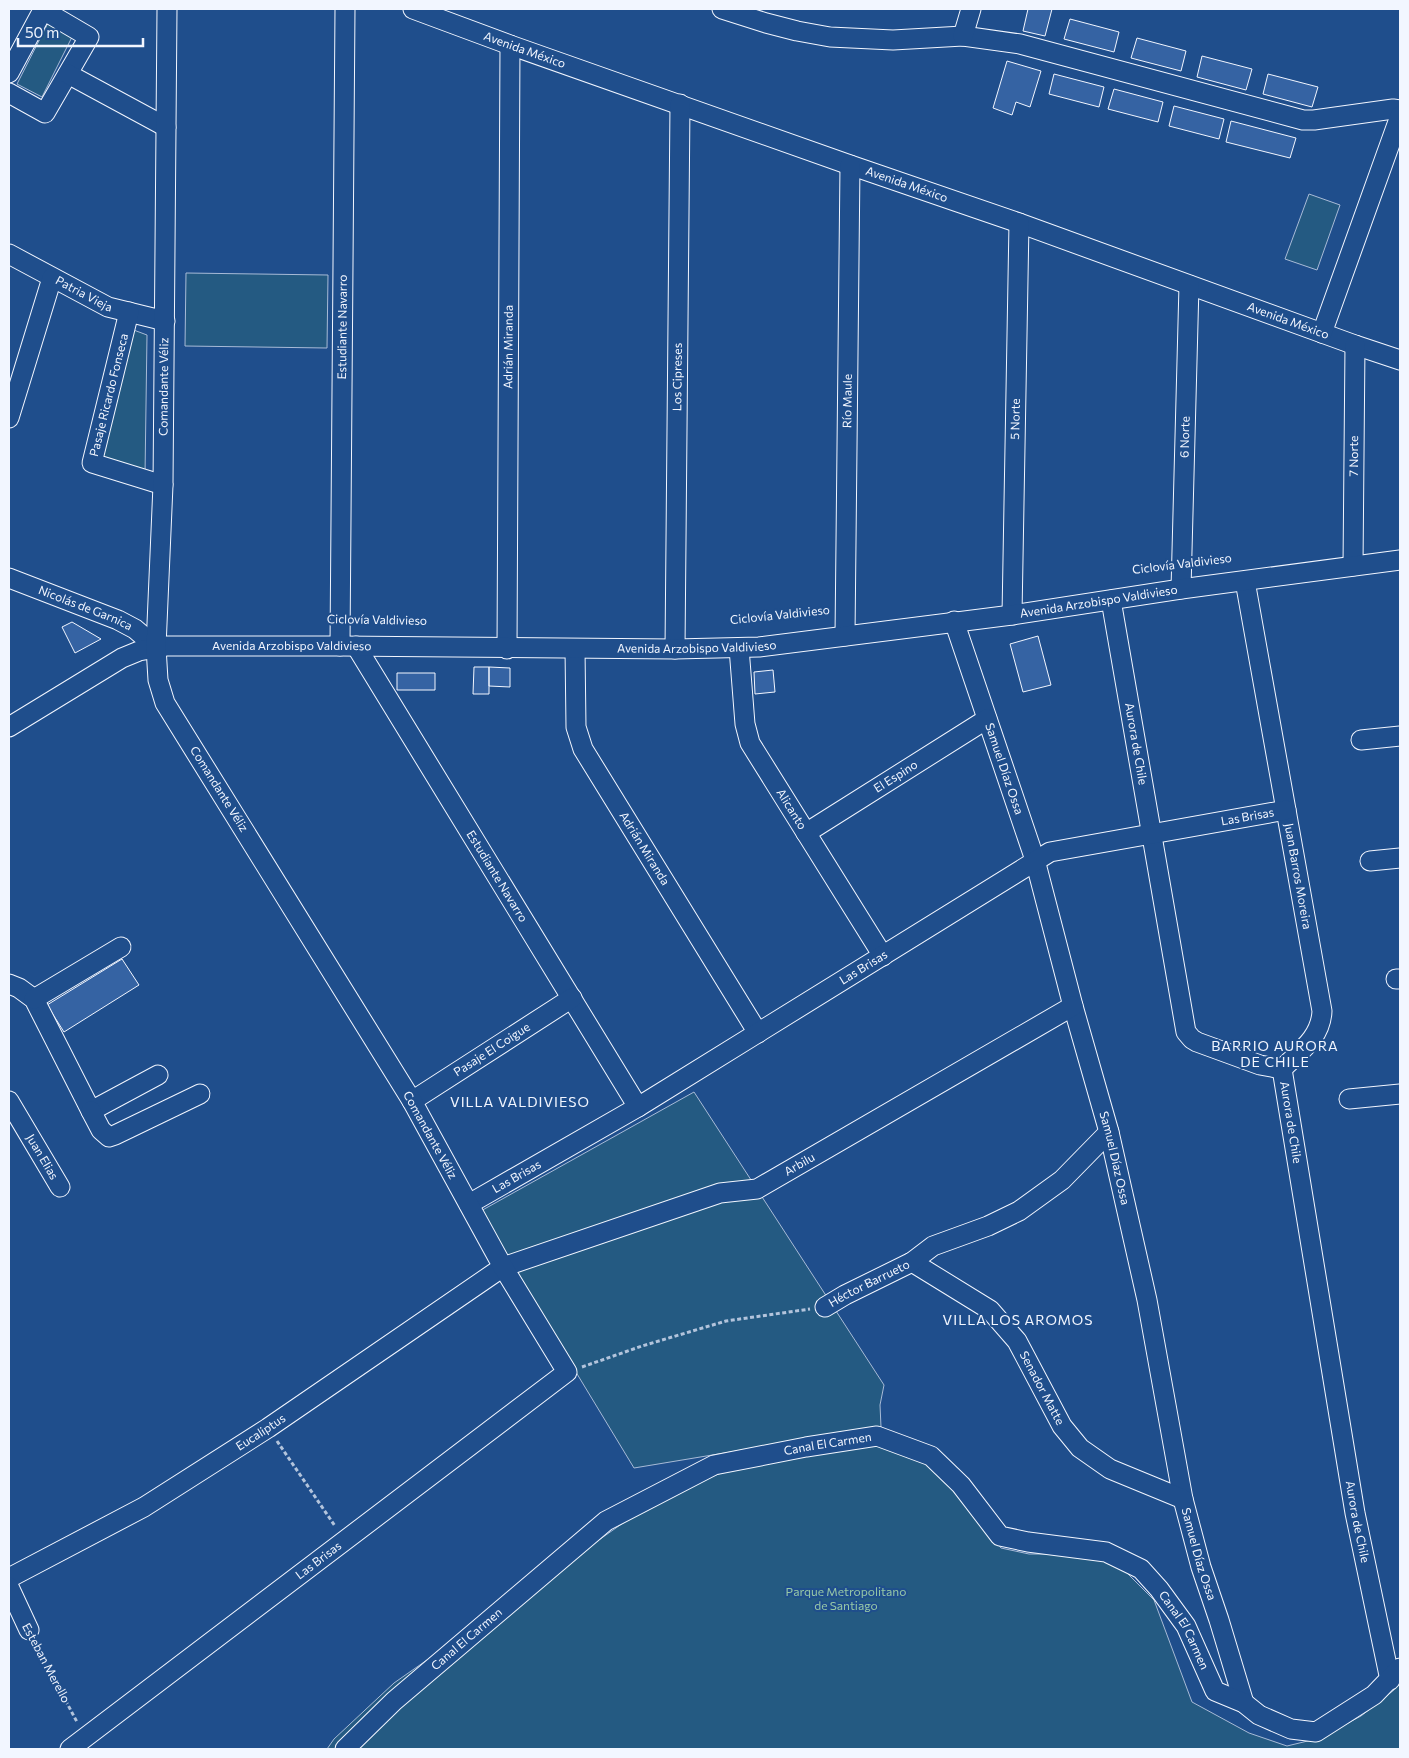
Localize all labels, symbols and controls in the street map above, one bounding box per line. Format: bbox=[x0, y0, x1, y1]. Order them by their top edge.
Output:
scale bar bbox=[18, 15, 142, 47]
text: 50 m bbox=[25, 23, 59, 41]
street label: Avenida México bbox=[482, 28, 568, 70]
street label: Avenida México bbox=[864, 163, 950, 204]
street label: Patria Vieja bbox=[54, 272, 114, 314]
street label: Estudiante Navarro bbox=[334, 274, 349, 380]
street label: Avenida México bbox=[1246, 299, 1331, 341]
street label: Adrián Miranda bbox=[500, 305, 515, 389]
street label: Pasaje Ricardo Fonseca bbox=[86, 332, 130, 458]
street label: Comandante Véliz bbox=[155, 337, 170, 436]
street label: Los Cipreses bbox=[669, 343, 684, 411]
street label: Río Maule bbox=[839, 374, 854, 428]
street label: 5 Norte bbox=[1007, 398, 1022, 440]
street label: 6 Norte bbox=[1176, 416, 1192, 458]
street label: 7 Norte bbox=[1346, 435, 1360, 476]
street label: Ciclovía Valdivieso bbox=[1131, 550, 1232, 576]
street label: Nicolás de Garnica bbox=[37, 582, 135, 632]
street label: Avenida Arzobispo Valdivieso bbox=[1019, 582, 1178, 620]
street label: Ciclovía Valdivieso bbox=[729, 602, 830, 626]
street label: Ciclovía Valdivieso bbox=[327, 611, 427, 627]
street label: Avenida Arzobispo Valdivieso bbox=[617, 637, 777, 655]
street label: Avenida Arzobispo Valdivieso bbox=[212, 638, 372, 652]
street label: Aurora de Chile bbox=[1123, 702, 1151, 786]
street label: Samuel Díaz Ossa bbox=[983, 721, 1027, 816]
street label: Comandante Véliz bbox=[188, 743, 252, 834]
street label: El Espino bbox=[871, 757, 920, 795]
street label: Alicanto bbox=[774, 786, 810, 832]
street label: Las Brisas bbox=[1220, 804, 1275, 827]
street label: Adrián Miranda bbox=[617, 809, 673, 887]
street label: Juan Barros Moreira bbox=[1282, 822, 1315, 930]
street label: Estudiante Navarro bbox=[464, 827, 531, 924]
street label: Las Brisas bbox=[836, 947, 889, 987]
street label: Pasaje El Coigue bbox=[451, 1019, 532, 1078]
district label: BARRIO AURORA DE CHILE bbox=[1211, 1037, 1339, 1070]
street label: Aurora de Chile bbox=[1278, 1080, 1305, 1164]
street label: Comandante Véliz bbox=[401, 1088, 461, 1181]
district label: VILLA VALDIVIESO bbox=[450, 1093, 590, 1110]
street label: Samuel Díaz Ossa bbox=[1097, 1109, 1133, 1206]
street label: Juan Elias bbox=[23, 1131, 62, 1182]
street label: Arbilu bbox=[781, 1149, 817, 1178]
street label: Las Brisas bbox=[489, 1156, 543, 1195]
street label: Héctor Barrueto bbox=[826, 1256, 912, 1309]
district label: VILLA LOS AROMOS bbox=[943, 1311, 1093, 1328]
street label: Senador Matte bbox=[1018, 1348, 1068, 1427]
street label: Eucaliptus bbox=[233, 1410, 288, 1453]
street label: Canal El Carmen bbox=[782, 1429, 872, 1457]
street label: Aurora de Chile bbox=[1344, 1480, 1373, 1564]
street label: Samuel Díaz Ossa bbox=[1180, 1506, 1220, 1602]
street label: Las Brisas bbox=[292, 1538, 344, 1581]
park label: Parque Metropolitano de Santiago bbox=[786, 1584, 906, 1612]
street label: Canal El Carmen bbox=[1157, 1588, 1212, 1671]
street label: Canal El Carmen bbox=[428, 1604, 504, 1672]
street label: Esteban Merello bbox=[20, 1620, 74, 1705]

